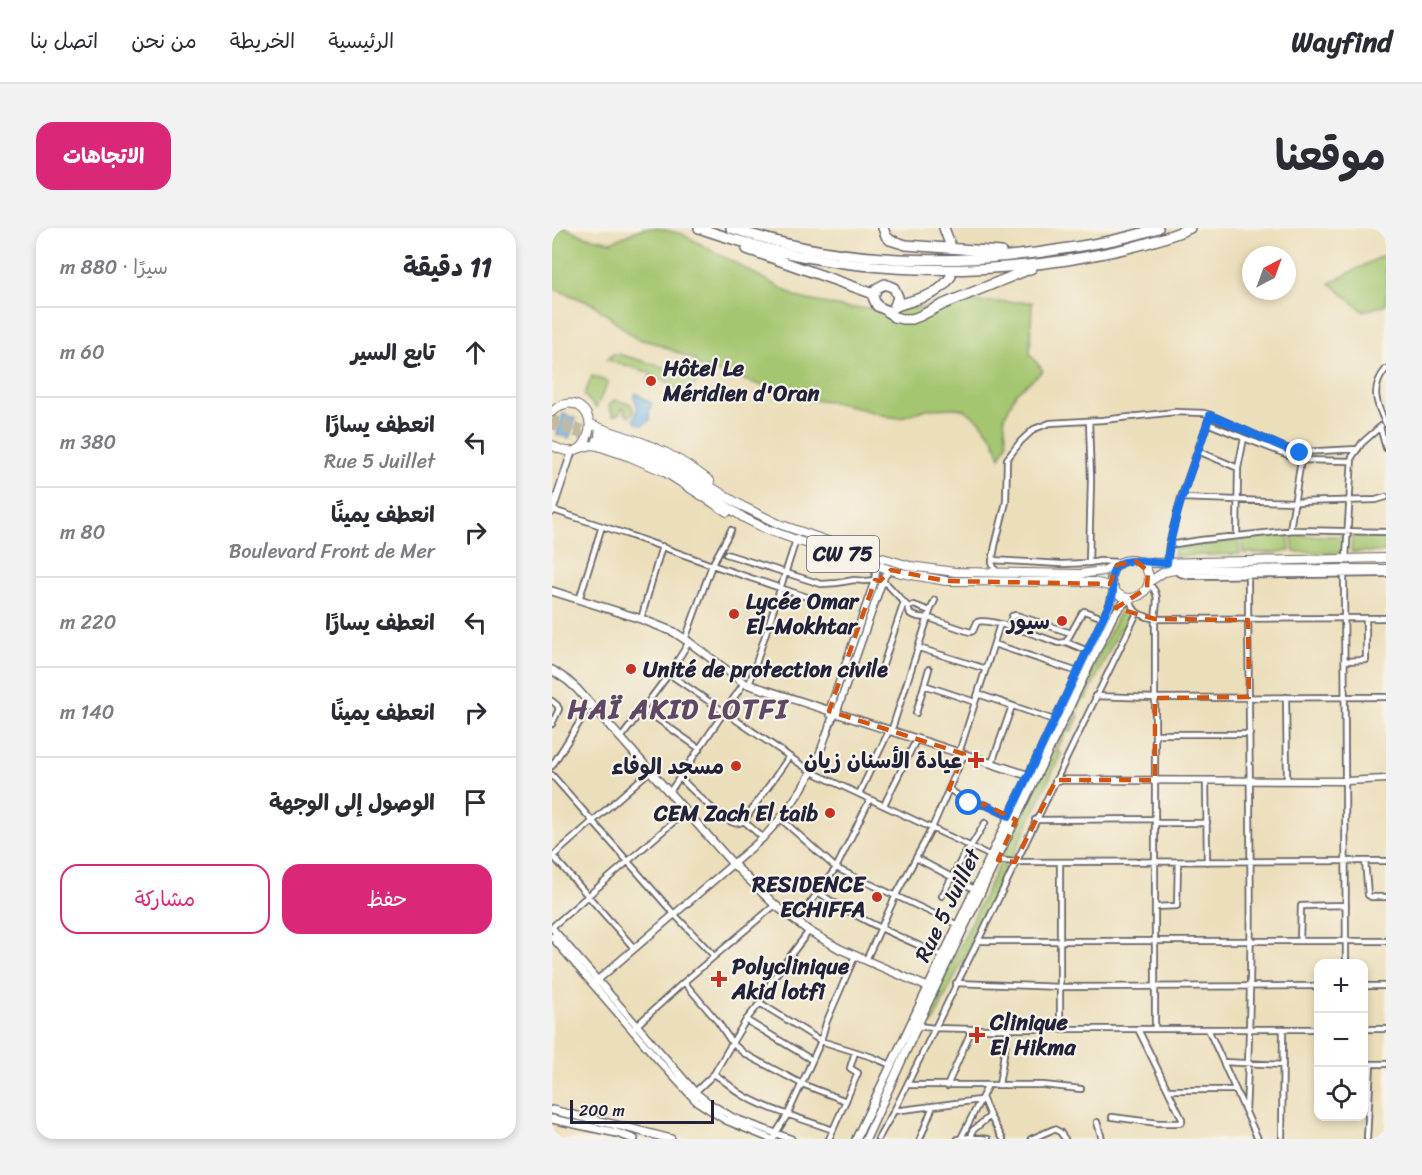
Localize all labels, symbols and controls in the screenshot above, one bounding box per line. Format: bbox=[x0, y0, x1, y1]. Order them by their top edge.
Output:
text: Wayfind bbox=[1291, 17, 1392, 66]
text: اتصل بنا bbox=[30, 22, 98, 60]
text: من نحن bbox=[131, 22, 197, 60]
text: الخريطة bbox=[230, 22, 295, 60]
text: الرئيسية bbox=[328, 22, 394, 60]
text: موقعنا bbox=[1275, 119, 1386, 193]
button: الاتجاهات bbox=[36, 122, 171, 190]
text: 11 دقيقة bbox=[403, 244, 492, 290]
north arrow bbox=[1242, 246, 1296, 300]
text: سيرًا · 880 m bbox=[60, 250, 168, 285]
text: تابع السير bbox=[351, 333, 435, 372]
text: 60 m bbox=[60, 335, 105, 370]
icon: ahead bbox=[459, 336, 492, 369]
place label: Hôtel Le Méridien d'Oran bbox=[662, 349, 819, 413]
marker: Hôtel Le Méridien d'Oran bbox=[644, 374, 658, 388]
text: انعطف يسارًا bbox=[325, 405, 435, 444]
text: 380 m bbox=[60, 425, 116, 460]
icon: left bbox=[459, 426, 492, 459]
route end bbox=[1286, 439, 1312, 465]
text: Rue 5 Juillet bbox=[324, 444, 435, 479]
text: انعطف يمينًا bbox=[331, 495, 435, 534]
text: 80 m bbox=[60, 515, 105, 550]
icon: right bbox=[459, 516, 492, 549]
text: Boulevard Front de Mer bbox=[229, 534, 435, 569]
road number: CW 75 bbox=[807, 536, 879, 572]
place label: Lycée Omar El-Mokhtar bbox=[746, 582, 860, 646]
place label: سيور bbox=[1005, 602, 1050, 641]
text: انعطف يسارًا bbox=[325, 603, 435, 642]
text: 220 m bbox=[60, 605, 116, 640]
icon: left bbox=[459, 606, 492, 639]
marker: Lycée Omar El-Mokhtar bbox=[727, 607, 741, 621]
marker: سيور bbox=[1055, 614, 1069, 628]
place label: Unité de protection civile bbox=[643, 650, 888, 689]
marker: Unité de protection civile bbox=[624, 662, 638, 676]
district label: HAÏ AKID LOTFI bbox=[567, 684, 789, 733]
text: انعطف يمينًا bbox=[331, 693, 435, 732]
text: 140 m bbox=[60, 695, 114, 730]
icon: right bbox=[459, 696, 492, 729]
place label: عيادة الأسنان زيان bbox=[804, 741, 962, 780]
place label: مسجد الوفاء bbox=[611, 747, 724, 786]
marker: عيادة الأسنان زيان bbox=[967, 751, 985, 769]
marker: مسجد الوفاء bbox=[729, 759, 743, 773]
text: الوصول إلى الوجهة bbox=[269, 783, 435, 822]
icon: arrive bbox=[459, 786, 492, 819]
route start bbox=[955, 789, 981, 815]
place label: CEM Zach El taib bbox=[653, 794, 818, 833]
marker: CEM Zach El taib bbox=[823, 806, 837, 820]
street label: Rue 5 Juillet bbox=[903, 841, 992, 969]
button: مشاركة bbox=[60, 864, 270, 934]
button: حفظ bbox=[282, 864, 492, 934]
place label: RESIDENCE ECHIFFA bbox=[751, 865, 867, 929]
marker: RESIDENCE ECHIFFA bbox=[870, 890, 884, 904]
place label: Polyclinique Akid lotfi bbox=[731, 947, 850, 1011]
map controls bbox=[1314, 959, 1368, 1121]
button: + bbox=[1314, 959, 1368, 1013]
marker: Polyclinique Akid lotfi bbox=[710, 970, 728, 988]
place label: Clinique El Hikma bbox=[989, 1003, 1076, 1067]
button: − bbox=[1314, 1013, 1368, 1067]
marker: Clinique El Hikma bbox=[968, 1026, 986, 1044]
button: locate bbox=[1314, 1067, 1368, 1121]
text: 200 m bbox=[579, 1096, 625, 1125]
scale bar bbox=[570, 1097, 714, 1124]

